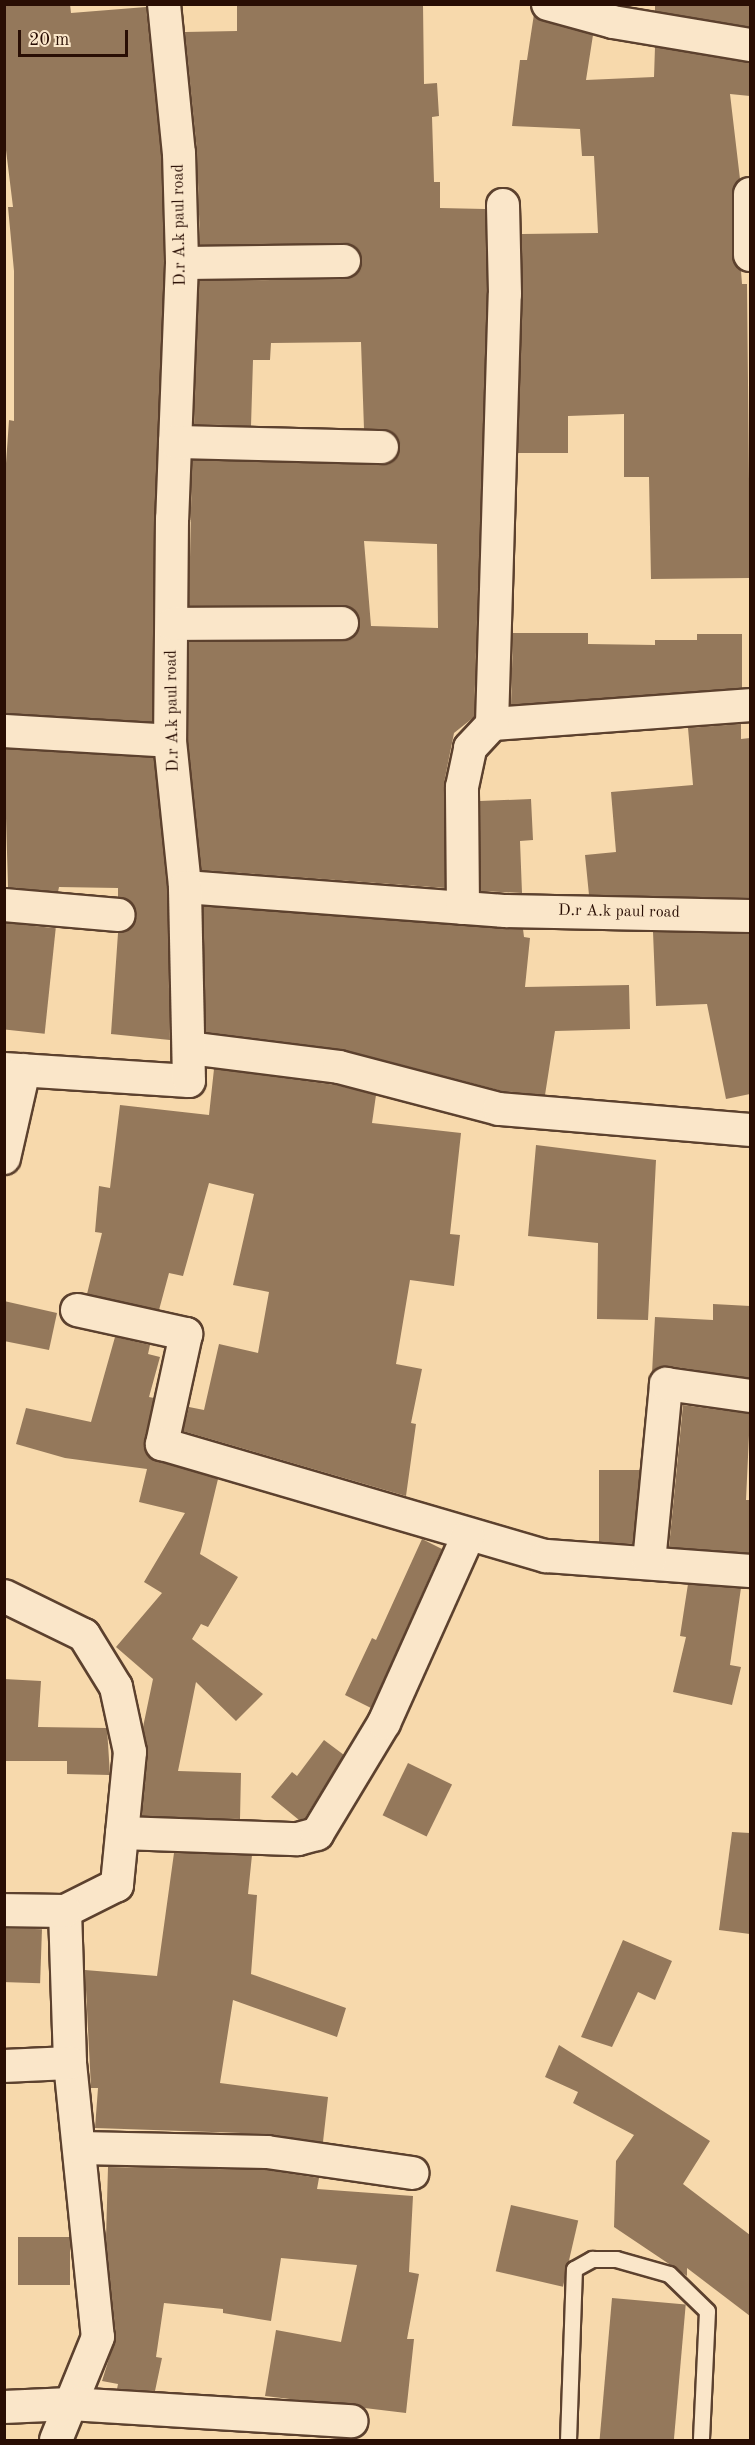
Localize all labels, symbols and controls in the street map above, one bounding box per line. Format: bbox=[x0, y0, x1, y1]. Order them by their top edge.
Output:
scale bar bbox=[21, 18, 130, 56]
text: 20 m bbox=[29, 31, 69, 49]
street label: D.r A.k paul road bbox=[169, 164, 191, 286]
street label: D.r A.k paul road bbox=[162, 650, 184, 772]
street label: D.r A.k paul road bbox=[558, 901, 680, 923]

